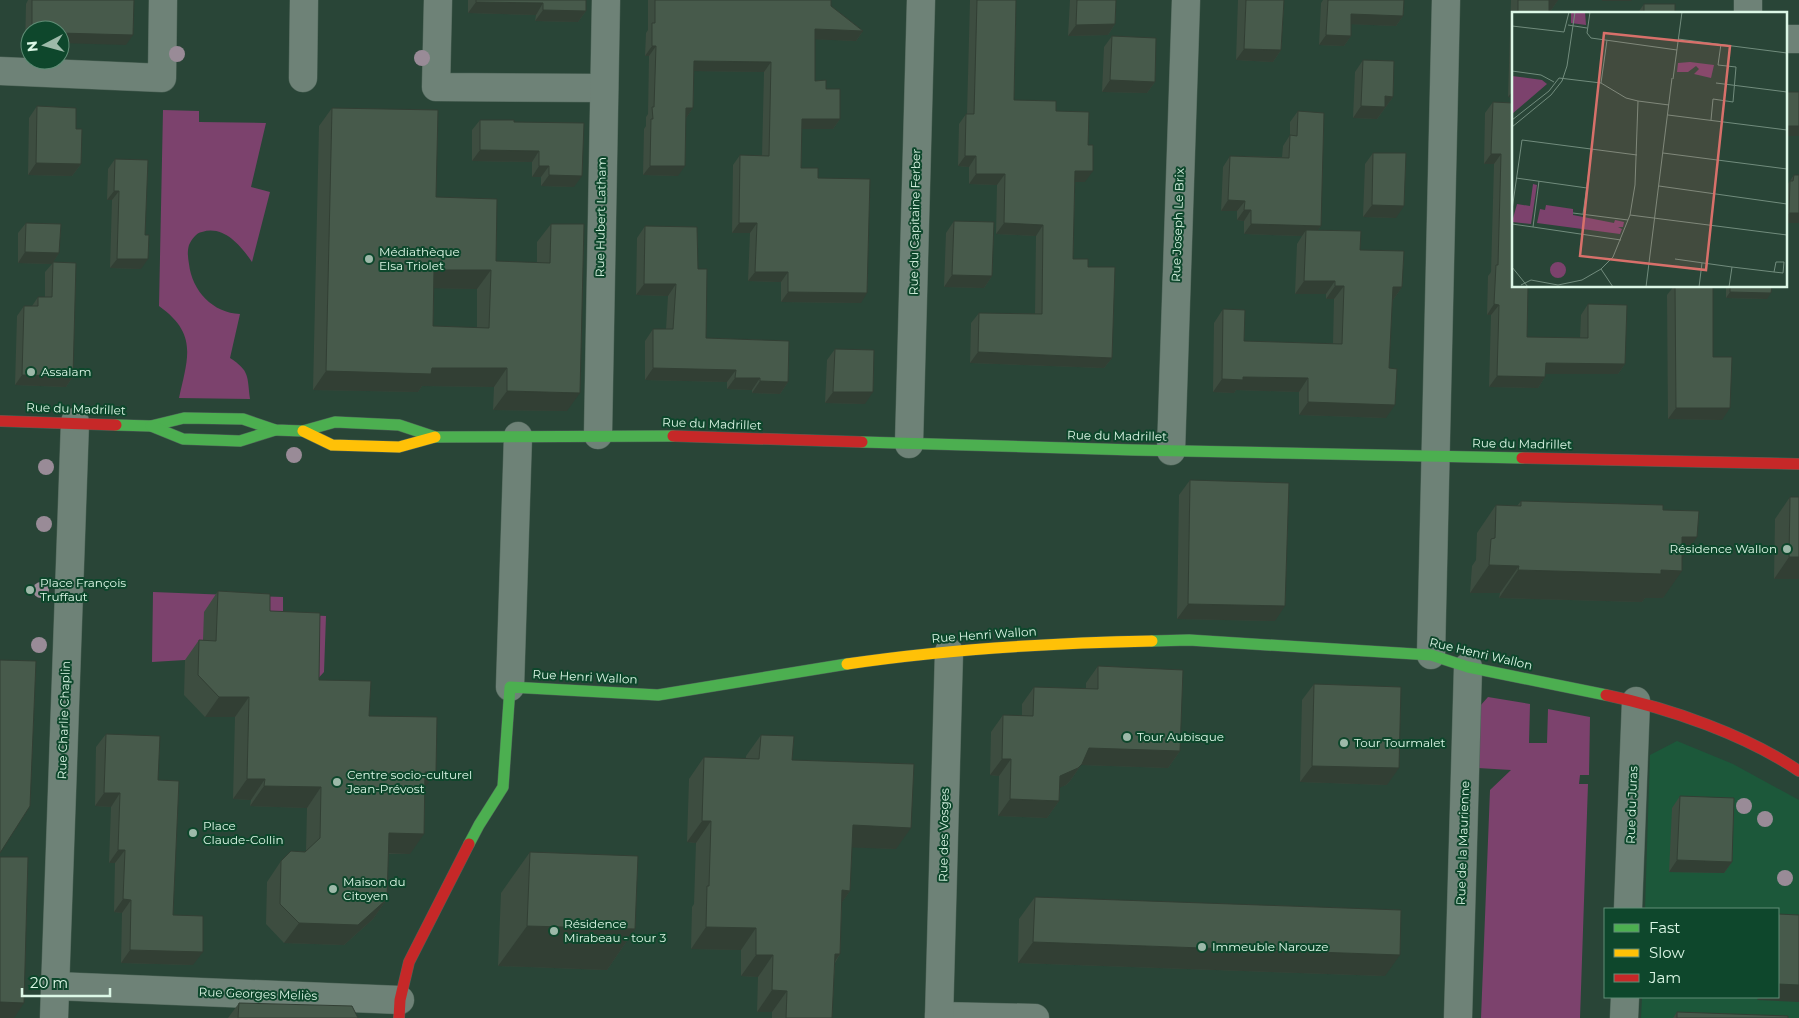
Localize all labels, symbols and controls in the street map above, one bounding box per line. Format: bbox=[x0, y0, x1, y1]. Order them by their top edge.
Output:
inset map bbox=[1512, 12, 1786, 288]
north arrow bbox=[20, 20, 70, 70]
text: N bbox=[23, 40, 42, 53]
street label: Rue du Capitaine Ferber bbox=[906, 149, 923, 295]
street label: Rue Hubert Latham bbox=[592, 157, 609, 277]
street label: Rue Joseph Le Brix bbox=[1168, 167, 1187, 282]
place label: Médiathèque Elsa Triolet bbox=[379, 244, 460, 273]
marker: Médiathèque Elsa Triolet bbox=[363, 253, 375, 265]
place label: Assalam bbox=[41, 364, 91, 379]
marker: Assalam bbox=[25, 366, 37, 378]
street label: Rue du Madrillet bbox=[26, 399, 126, 418]
street label: Rue du Madrillet bbox=[662, 414, 762, 433]
street label: Rue du Madrillet bbox=[1067, 427, 1167, 444]
street label: Rue du Madrillet bbox=[1472, 435, 1572, 452]
place label: Résidence Wallon bbox=[1670, 541, 1777, 556]
marker: Résidence Wallon bbox=[1781, 543, 1793, 555]
place label: Place François Truffaut bbox=[40, 575, 126, 604]
marker: Place François Truffaut bbox=[24, 584, 36, 596]
street label: Rue Henri Wallon bbox=[931, 623, 1037, 646]
street label: Rue Henri Wallon bbox=[1428, 634, 1534, 673]
street label: Rue Charlie Chaplin bbox=[54, 660, 73, 780]
street label: Rue Henri Wallon bbox=[532, 666, 638, 687]
place label: Tour Aubisque bbox=[1137, 729, 1224, 744]
marker: Tour Aubisque bbox=[1121, 731, 1133, 743]
place label: Tour Tourmalet bbox=[1354, 735, 1446, 750]
marker: Tour Tourmalet bbox=[1338, 737, 1350, 749]
street label: Rue du Juras bbox=[1623, 766, 1640, 844]
place label: Centre socio-culturel Jean-Prévost bbox=[346, 767, 472, 796]
marker: Centre socio-culturel Jean-Prévost bbox=[331, 776, 343, 788]
street label: Rue de la Maurienne bbox=[1453, 781, 1472, 905]
street label: Rue des Vosges bbox=[935, 788, 952, 882]
place label: Place Claude-Collin bbox=[203, 818, 284, 847]
marker: Place Claude-Collin bbox=[187, 827, 199, 839]
place label: Maison du Citoyen bbox=[343, 874, 406, 903]
marker: Maison du Citoyen bbox=[327, 883, 339, 895]
legend bbox=[1604, 908, 1779, 998]
place label: Résidence Mirabeau - tour 3 bbox=[564, 916, 667, 945]
text: Fast bbox=[1649, 918, 1680, 937]
marker: Résidence Mirabeau - tour 3 bbox=[548, 925, 560, 937]
place label: Immeuble Narouze bbox=[1212, 939, 1329, 954]
marker: Immeuble Narouze bbox=[1196, 941, 1208, 953]
text: Slow bbox=[1649, 943, 1685, 962]
scale bar bbox=[22, 966, 110, 998]
text: Jam bbox=[1648, 968, 1681, 987]
text: 20 m bbox=[30, 973, 68, 992]
street label: Rue Georges Meliès bbox=[199, 984, 318, 1003]

